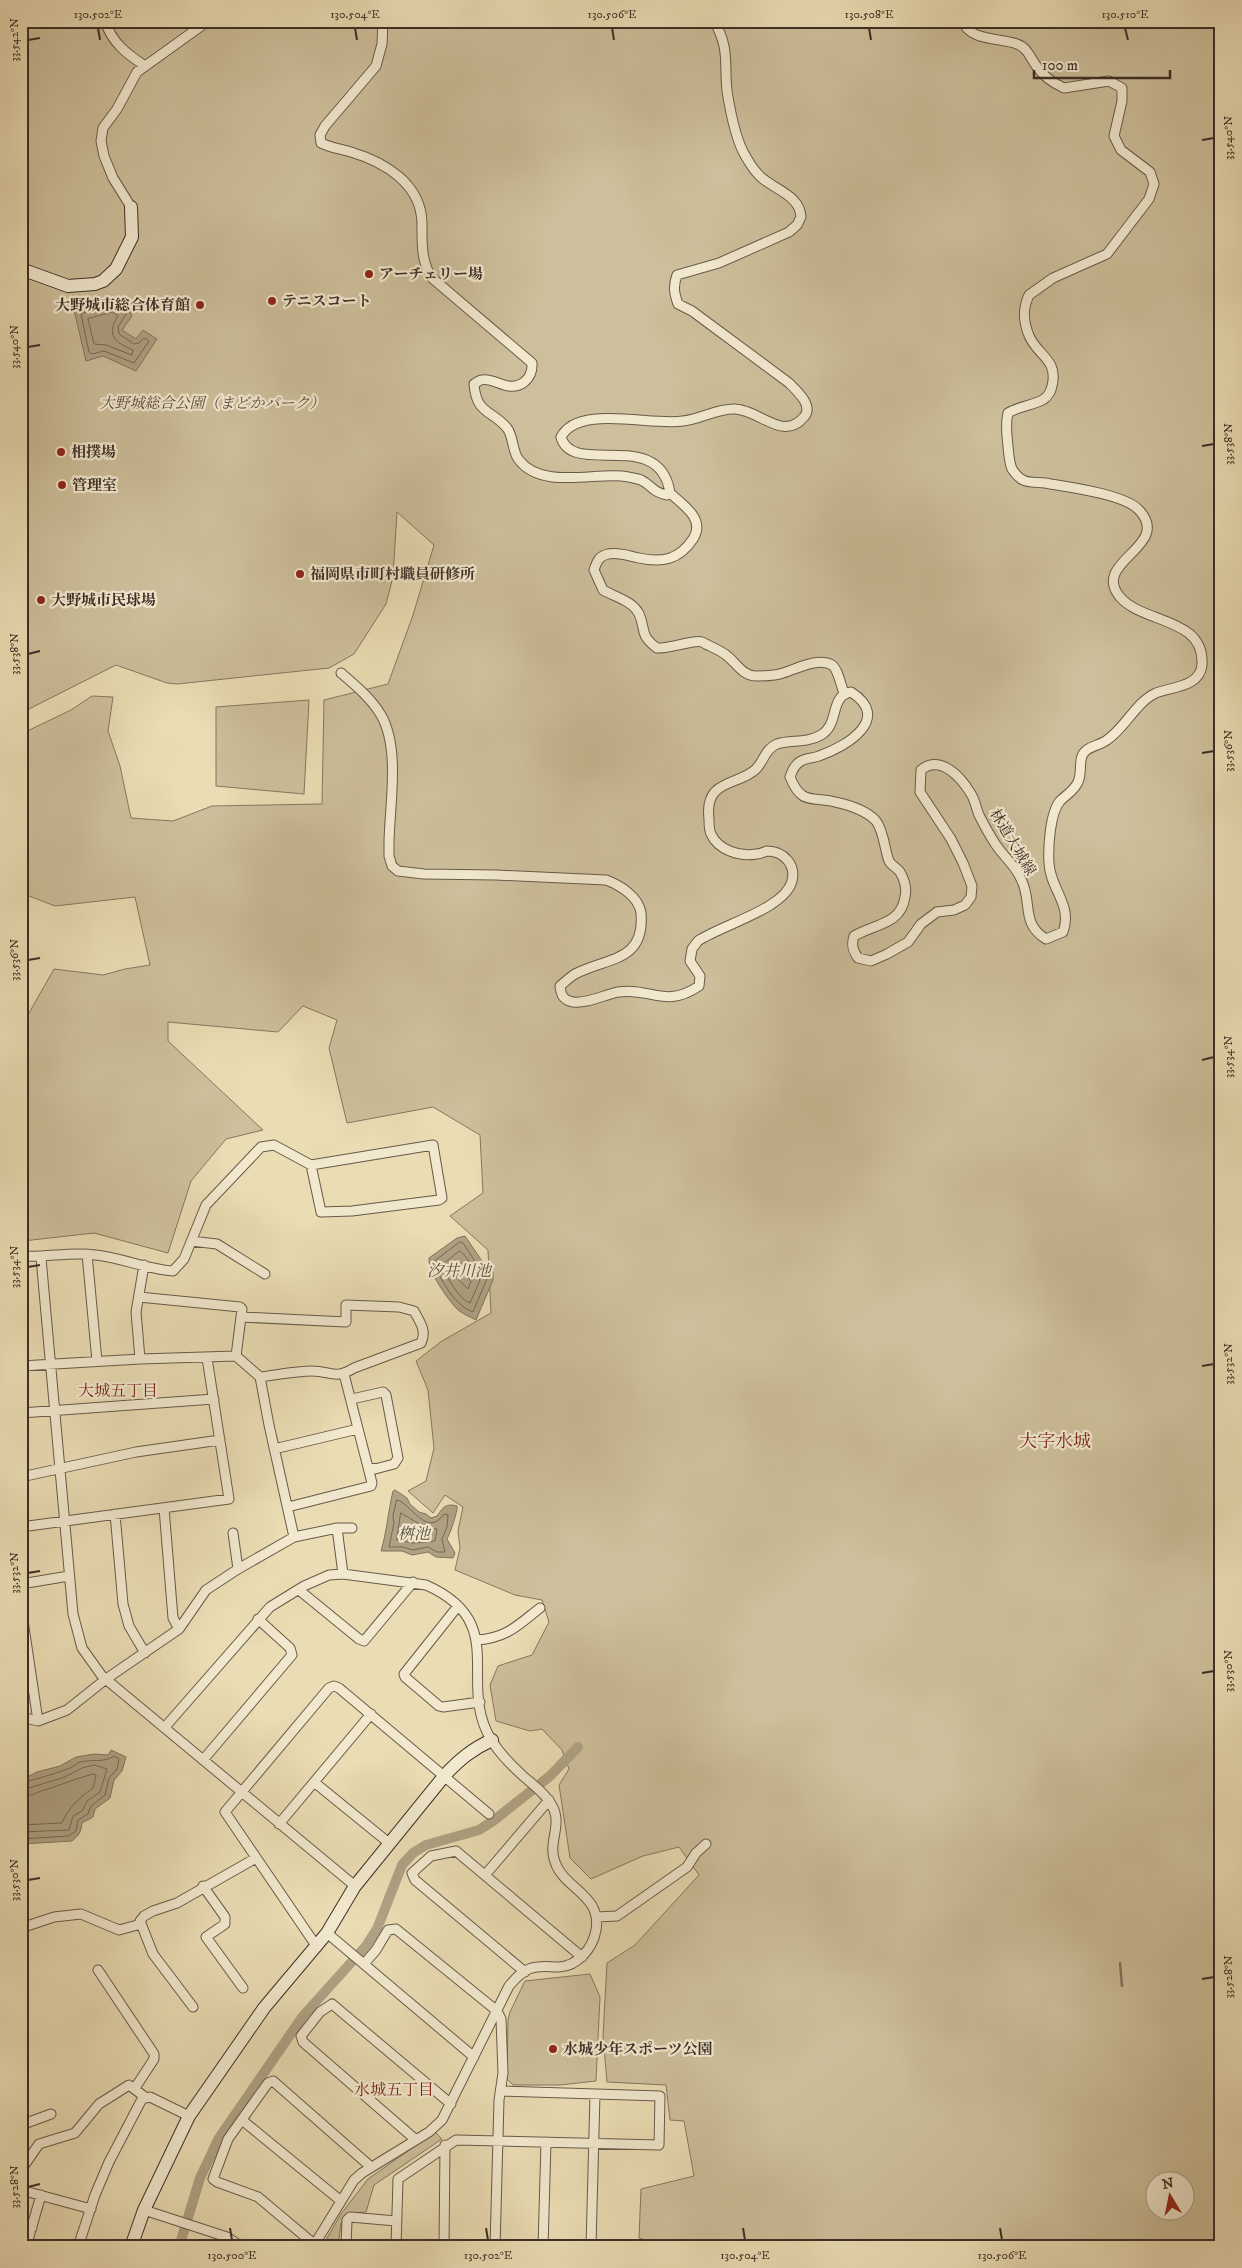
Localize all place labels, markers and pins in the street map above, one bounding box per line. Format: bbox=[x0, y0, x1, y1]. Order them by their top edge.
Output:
place label: アーチェリー場 bbox=[379, 265, 483, 284]
marker: アーチェリー場 bbox=[363, 268, 375, 280]
place label: テニスコート bbox=[282, 292, 371, 311]
marker: テニスコート bbox=[266, 295, 278, 307]
place label: 大野城市総合体育館 bbox=[55, 296, 190, 315]
marker: 大野城市総合体育館 bbox=[194, 299, 206, 311]
place label: 相撲場 bbox=[71, 443, 116, 462]
marker: 相撲場 bbox=[55, 446, 67, 458]
place label: 管理室 bbox=[72, 476, 117, 495]
marker: 管理室 bbox=[56, 479, 68, 491]
place label: 福岡県市町村職員研修所 bbox=[310, 565, 475, 584]
marker: 福岡県市町村職員研修所 bbox=[294, 568, 306, 580]
place label: 大野城市民球場 bbox=[51, 591, 156, 610]
marker: 大野城市民球場 bbox=[35, 594, 47, 606]
place label: 水城少年スポーツ公園 bbox=[563, 2040, 712, 2059]
marker: 水城少年スポーツ公園 bbox=[547, 2043, 559, 2055]

